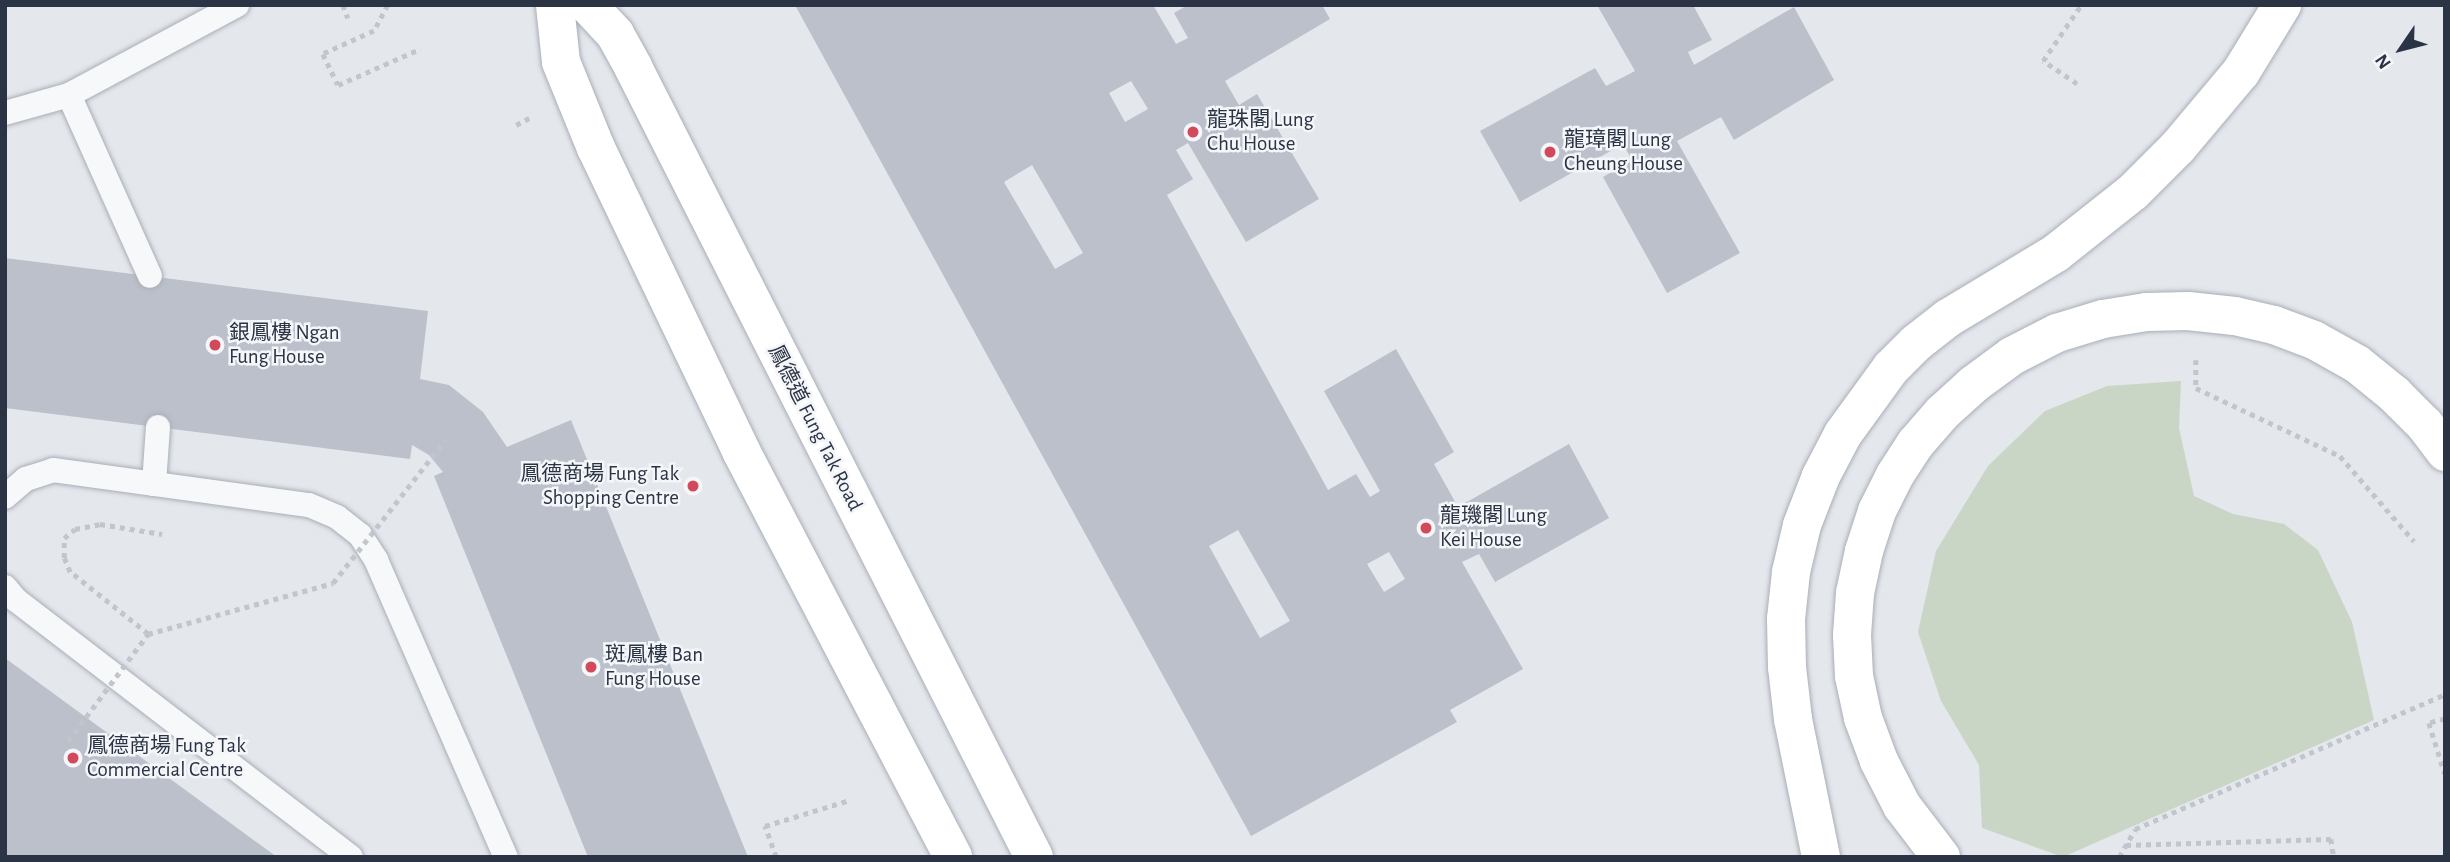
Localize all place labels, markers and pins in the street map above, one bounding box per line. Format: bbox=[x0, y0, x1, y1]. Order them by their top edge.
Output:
place label: 龍珠閣 Lung Chu House bbox=[1207, 107, 1314, 157]
marker: 龍珠閣 Lung Chu House bbox=[1185, 124, 1201, 140]
place label: 龍璋閣 Lung Cheung House bbox=[1564, 127, 1683, 177]
marker: 龍璋閣 Lung Cheung House bbox=[1542, 144, 1558, 160]
place label: 銀鳳樓 Ngan Fung House bbox=[229, 320, 340, 370]
marker: 銀鳳樓 Ngan Fung House bbox=[207, 337, 223, 353]
place label: 鳳德商場 Fung Tak Shopping Centre bbox=[520, 461, 679, 511]
marker: 鳳德商場 Fung Tak Shopping Centre bbox=[685, 478, 701, 494]
place label: 龍璣閣 Lung Kei House bbox=[1440, 503, 1547, 553]
marker: 龍璣閣 Lung Kei House bbox=[1418, 520, 1434, 536]
place label: 斑鳳樓 Ban Fung House bbox=[605, 642, 703, 692]
marker: 斑鳳樓 Ban Fung House bbox=[583, 659, 599, 675]
place label: 鳳德商場 Fung Tak Commercial Centre bbox=[87, 733, 246, 783]
marker: 鳳德商場 Fung Tak Commercial Centre bbox=[65, 750, 81, 766]

